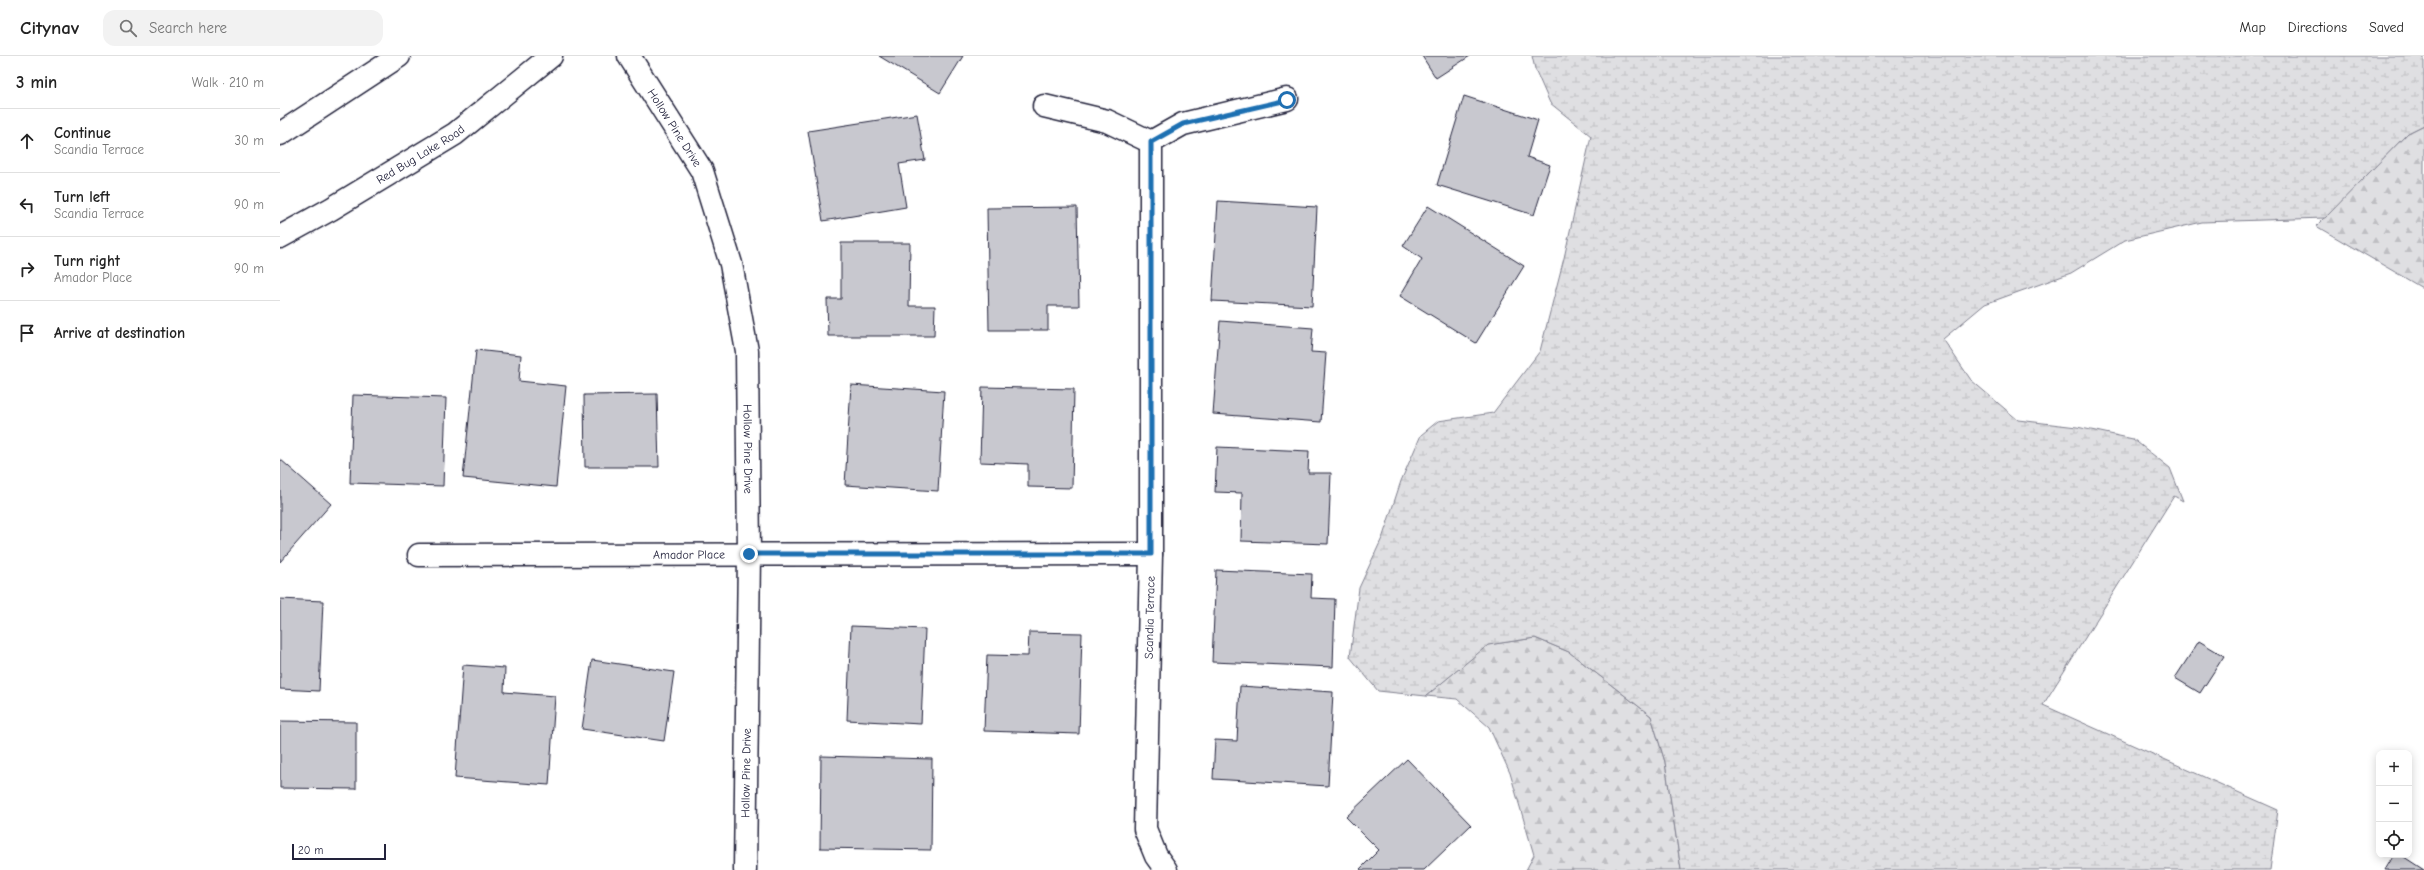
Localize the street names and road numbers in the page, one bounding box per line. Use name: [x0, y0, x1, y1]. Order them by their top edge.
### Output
street label: Hollow Pine Drive: [645, 86, 705, 169]
street label: Red Bug Lake Road: [374, 122, 467, 187]
street label: Hollow Pine Drive: [741, 404, 755, 494]
street label: Amador Place: [653, 548, 725, 562]
street label: Scandia Terrace: [1142, 576, 1158, 659]
street label: Hollow Pine Drive: [738, 728, 754, 818]

